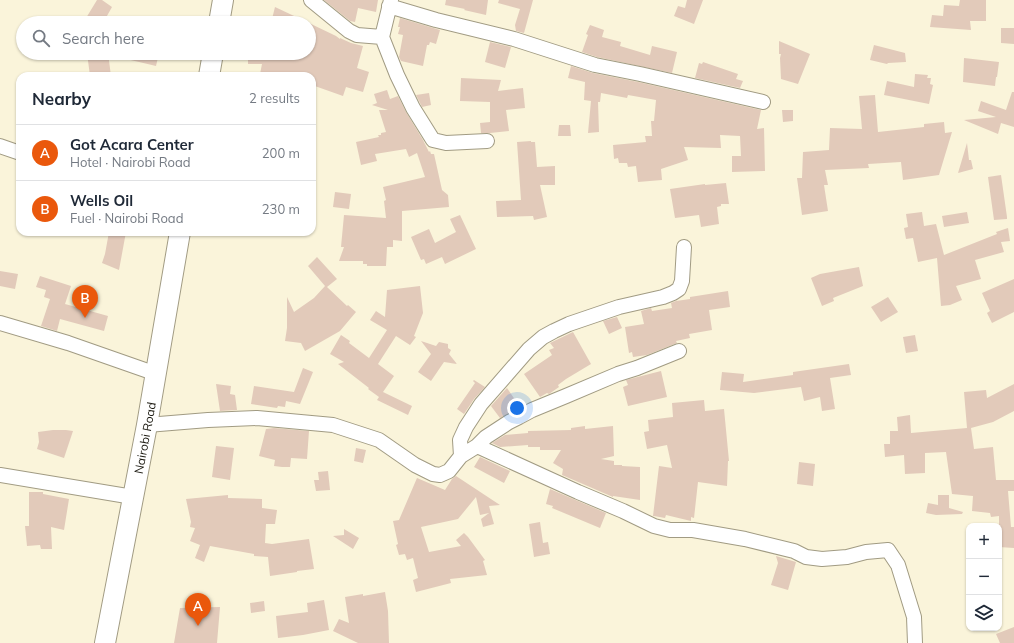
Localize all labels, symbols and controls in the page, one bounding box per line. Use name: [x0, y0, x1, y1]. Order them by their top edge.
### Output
search box: [16, 16, 316, 60]
icon: search: [30, 27, 52, 49]
text: Search here: [62, 29, 144, 48]
text: Nearby: [32, 88, 91, 109]
text: 2 results: [249, 90, 300, 106]
text: Got Acara Center: [70, 135, 194, 154]
text: A: [40, 145, 50, 161]
text: 200 m: [262, 145, 300, 161]
text: Hotel · Nairobi Road: [70, 154, 191, 170]
text: Wells Oil: [70, 191, 133, 210]
text: B: [41, 201, 49, 217]
text: 230 m: [262, 201, 300, 217]
text: Fuel · Nairobi Road: [70, 210, 183, 226]
pin: B: [72, 285, 98, 318]
your location: [507, 398, 527, 418]
street label: Nairobi Road: [130, 401, 158, 475]
map controls: [966, 523, 1002, 631]
button: +: [966, 523, 1002, 559]
button: −: [966, 559, 1002, 595]
pin: A: [185, 593, 211, 626]
button: layers: [966, 595, 1002, 631]

